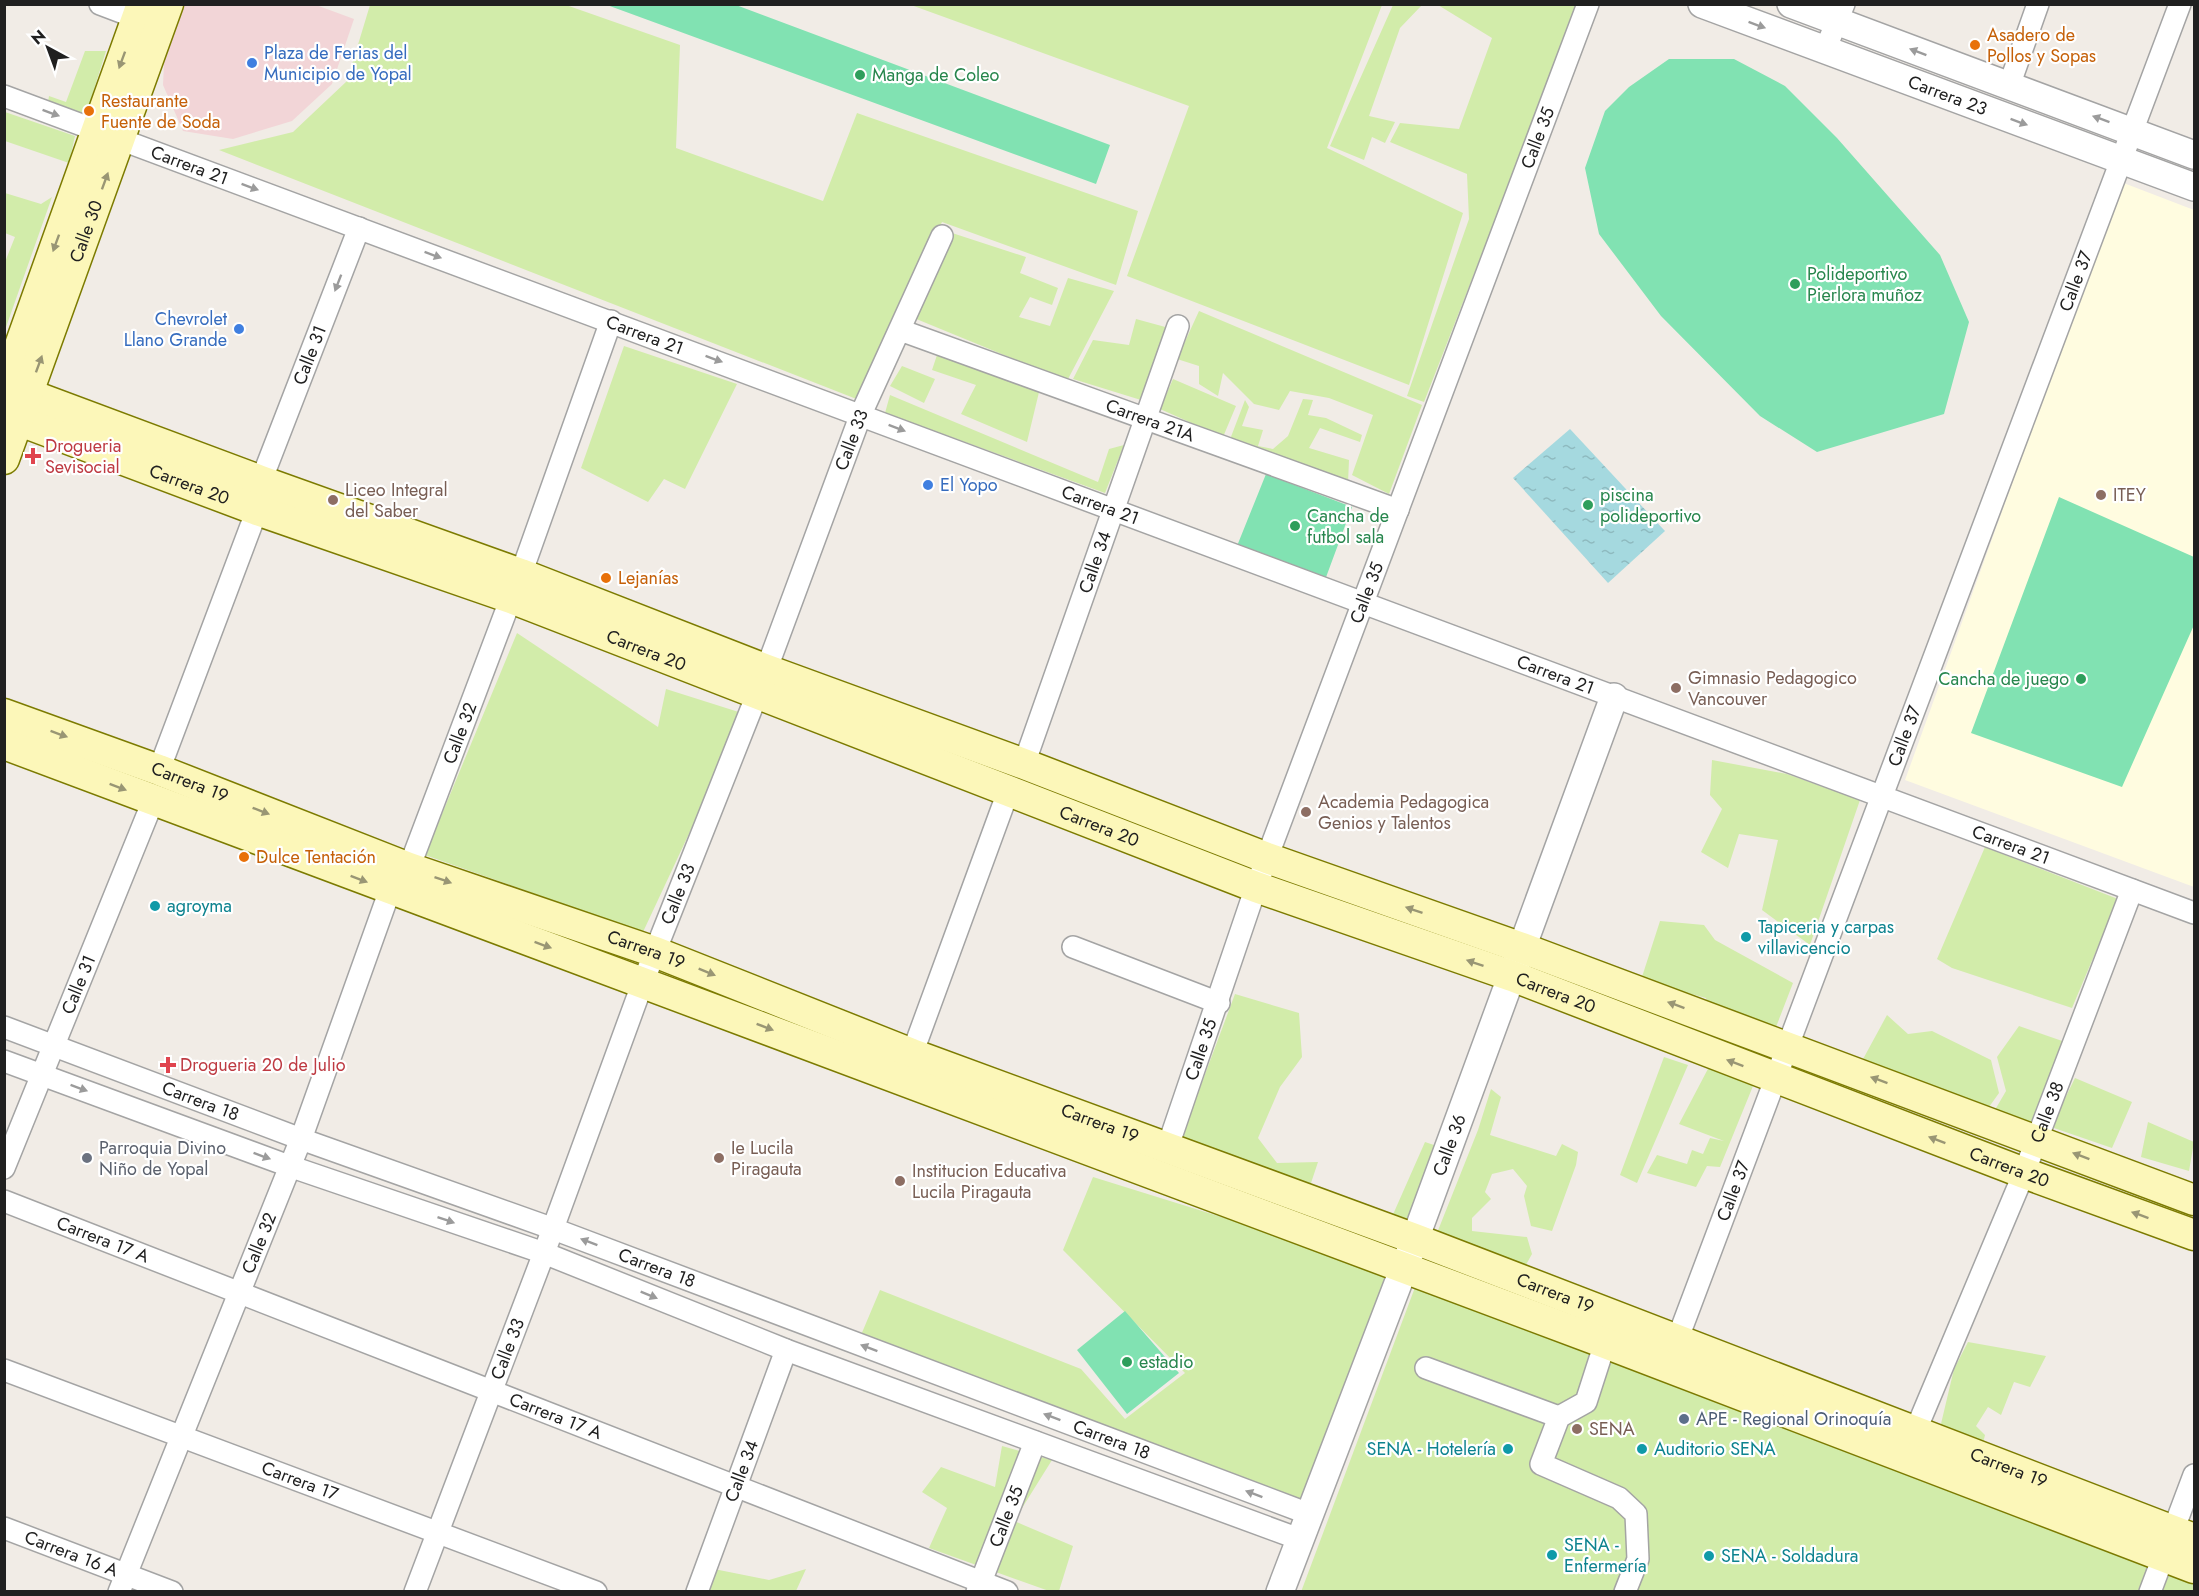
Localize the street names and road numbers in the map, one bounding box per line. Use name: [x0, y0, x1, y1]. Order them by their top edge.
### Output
street label: Carrera 23: [1904, 69, 1991, 122]
street label: Calle 35: [1514, 103, 1561, 172]
street label: Carrera 21: [147, 139, 232, 192]
street label: Calle 30: [63, 196, 109, 266]
street label: Calle 37: [2052, 247, 2099, 315]
street label: Carrera 21: [602, 309, 687, 361]
street label: Calle 31: [286, 322, 333, 389]
street label: Carrera 21A: [1102, 392, 1198, 448]
street label: Calle 33: [828, 405, 875, 474]
street label: Carrera 20: [146, 458, 233, 512]
street label: Carrera 21: [1058, 479, 1143, 531]
street label: Calle 34: [1072, 527, 1118, 597]
street label: Calle 35: [1343, 558, 1390, 627]
street label: Carrera 20: [602, 623, 690, 678]
street label: Carrera 21: [1513, 648, 1598, 701]
street label: Calle 32: [436, 699, 483, 768]
street label: Calle 37: [1881, 702, 1928, 770]
street label: Carrera 19: [148, 755, 232, 809]
street label: Carrera 20: [1056, 799, 1143, 854]
street label: Carrera 21: [1968, 818, 2053, 871]
street label: Calle 33: [654, 859, 702, 928]
street label: Carrera 19: [604, 924, 689, 976]
street label: Calle 31: [55, 951, 102, 1018]
street label: Carrera 20: [1512, 966, 1600, 1020]
street label: Calle 35: [1178, 1015, 1223, 1084]
street label: Carrera 18: [158, 1075, 243, 1127]
street label: Calle 38: [2024, 1078, 2071, 1147]
street label: Carrera 19: [1057, 1097, 1142, 1149]
street label: Calle 36: [1426, 1110, 1473, 1180]
street label: Carrera 20: [1966, 1140, 2053, 1194]
street label: Calle 37: [1710, 1156, 1757, 1225]
street label: Calle 32: [235, 1209, 283, 1278]
street label: Carrera 17 A: [53, 1210, 153, 1269]
street label: Carrera 18: [615, 1242, 699, 1294]
street label: Carrera 19: [1513, 1266, 1598, 1320]
street label: Calle 33: [484, 1314, 531, 1383]
street label: Carrera 17 A: [505, 1386, 606, 1446]
street label: Carrera 18: [1069, 1413, 1154, 1466]
street label: Calle 34: [718, 1436, 765, 1506]
street label: Carrera 19: [1966, 1441, 2051, 1494]
street label: Carrera 17: [258, 1455, 343, 1507]
street label: Calle 35: [983, 1482, 1030, 1551]
street label: Carrera 16 A: [21, 1524, 122, 1583]

